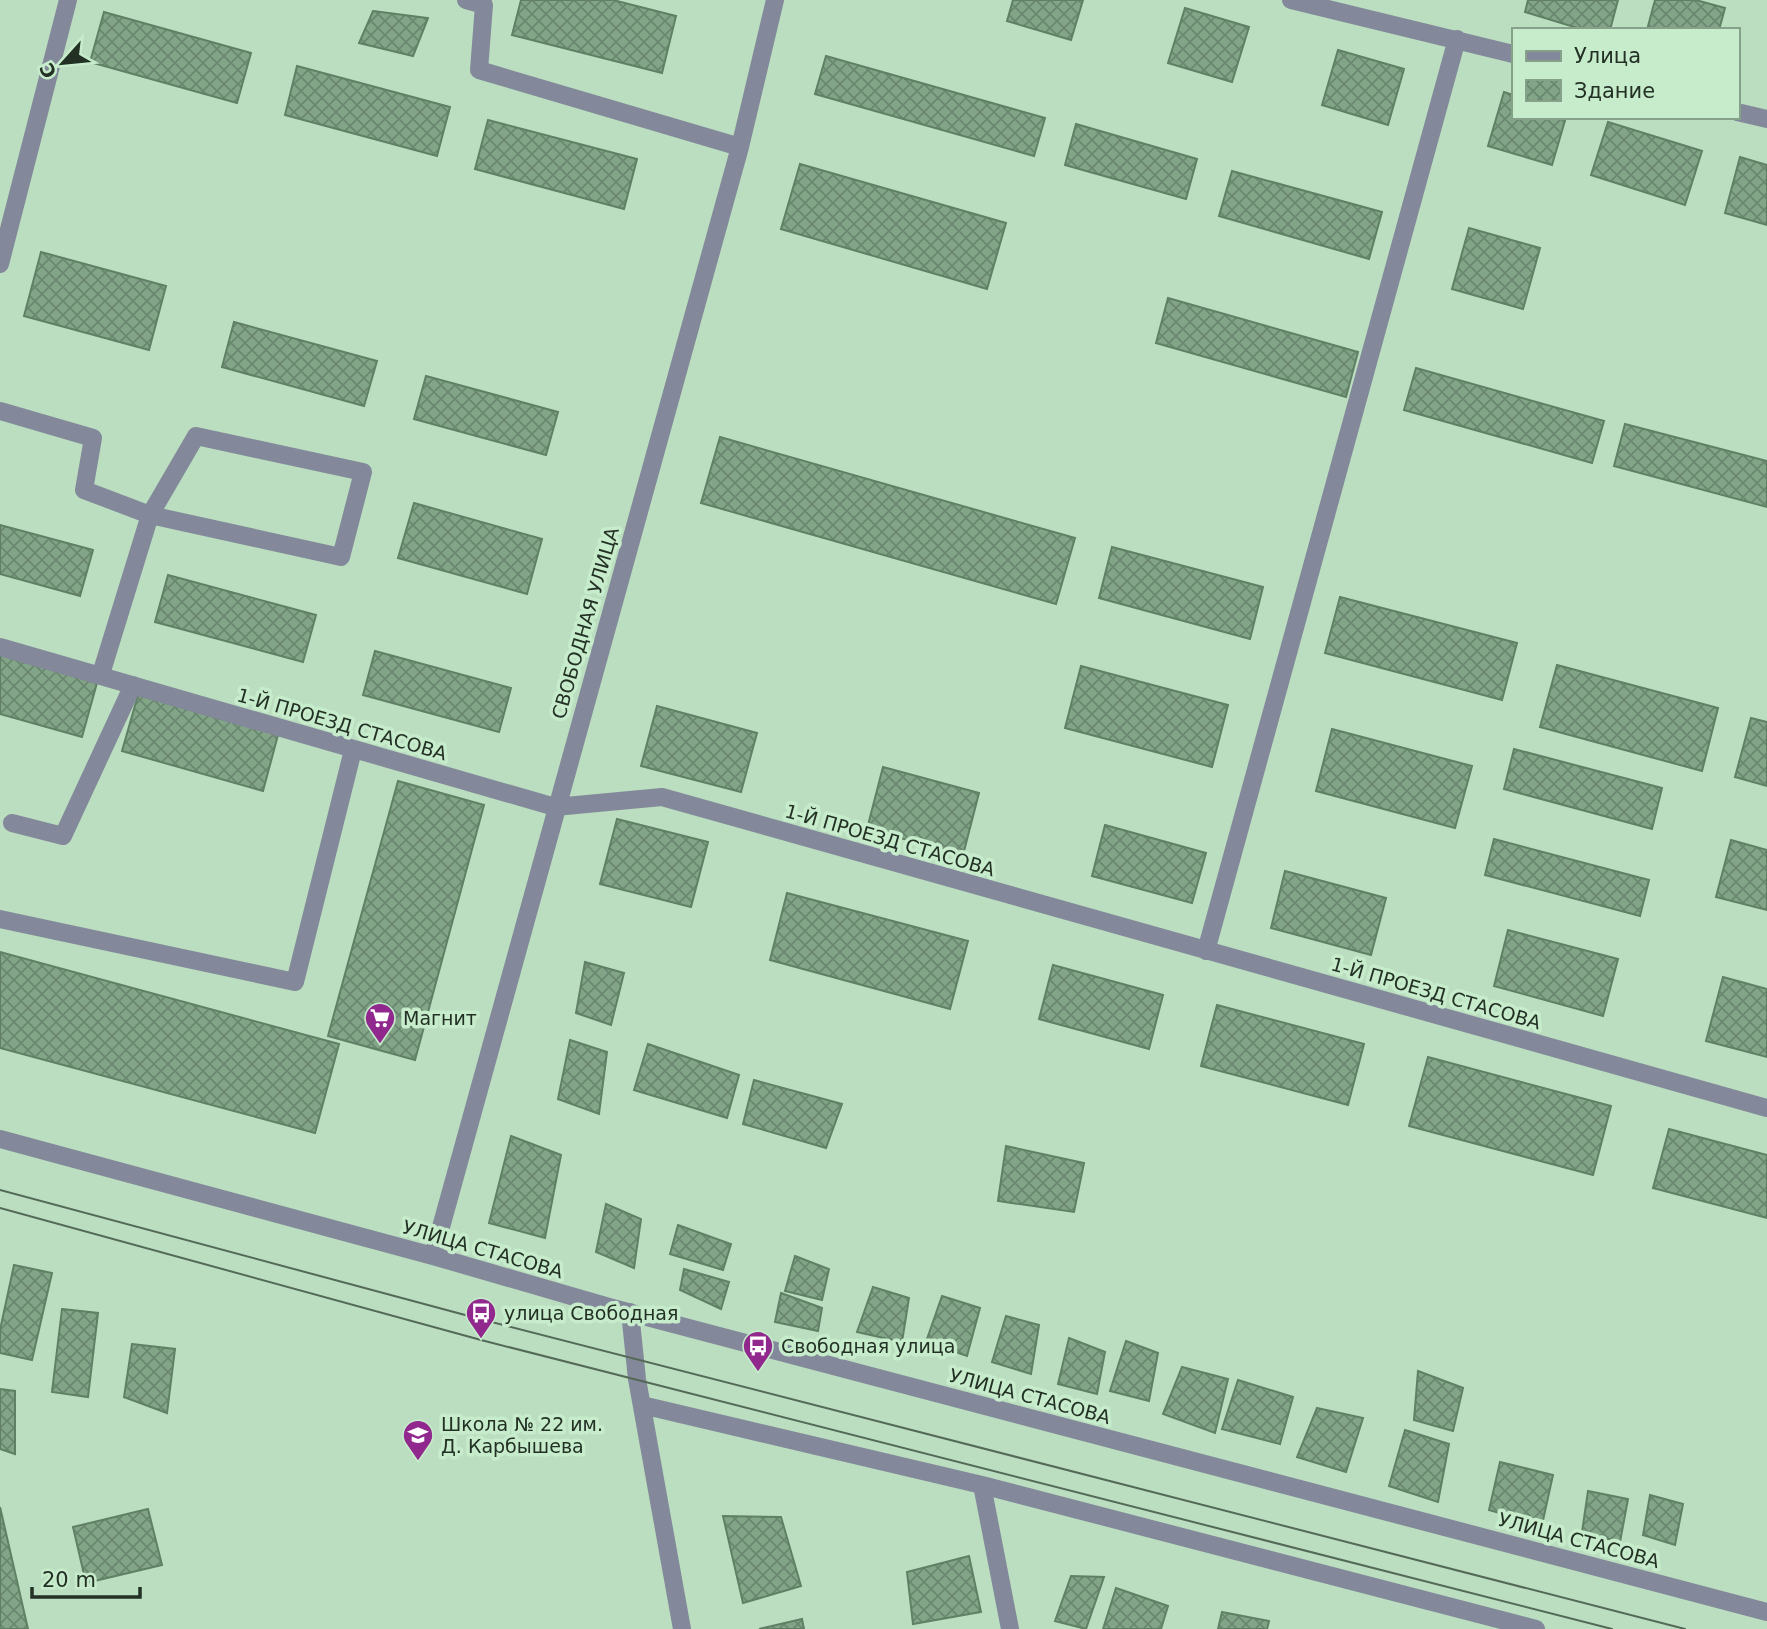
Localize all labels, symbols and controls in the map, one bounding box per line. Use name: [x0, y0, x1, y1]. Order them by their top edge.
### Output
north arrow: [28, 28, 98, 98]
legend: [1512, 28, 1739, 119]
text: Улица: [1574, 44, 1641, 68]
text: С: [35, 60, 61, 82]
text: Здание: [1574, 79, 1655, 103]
street label: СВОБОДНАЯ УЛИЦА: [547, 525, 623, 721]
street label: 1-Й ПРОЕЗД СТАСОВА: [235, 684, 449, 764]
street label: 1-Й ПРОЕЗД СТАСОВА: [783, 800, 997, 880]
street label: 1-Й ПРОЕЗД СТАСОВА: [1329, 953, 1543, 1033]
supermarket icon: Магнит: [363, 1001, 397, 1045]
place label: Магнит: [403, 1007, 477, 1029]
street label: УЛИЦА СТАСОВА: [400, 1216, 566, 1282]
bus stop icon: улица Свободная: [464, 1296, 498, 1340]
place label: улица Свободная: [504, 1302, 678, 1324]
bus stop icon: Свободная улица: [741, 1329, 775, 1373]
place label: Свободная улица: [781, 1335, 955, 1357]
street label: УЛИЦА СТАСОВА: [947, 1364, 1113, 1428]
place label: Школа № 22 им. Д. Карбышева: [441, 1413, 603, 1457]
school or university icon: Школа № 22 им. Д. Карбышева: [401, 1418, 435, 1462]
street label: УЛИЦА СТАСОВА: [1496, 1508, 1662, 1572]
scale bar: [32, 1556, 140, 1600]
text: 20 m: [42, 1568, 96, 1592]

